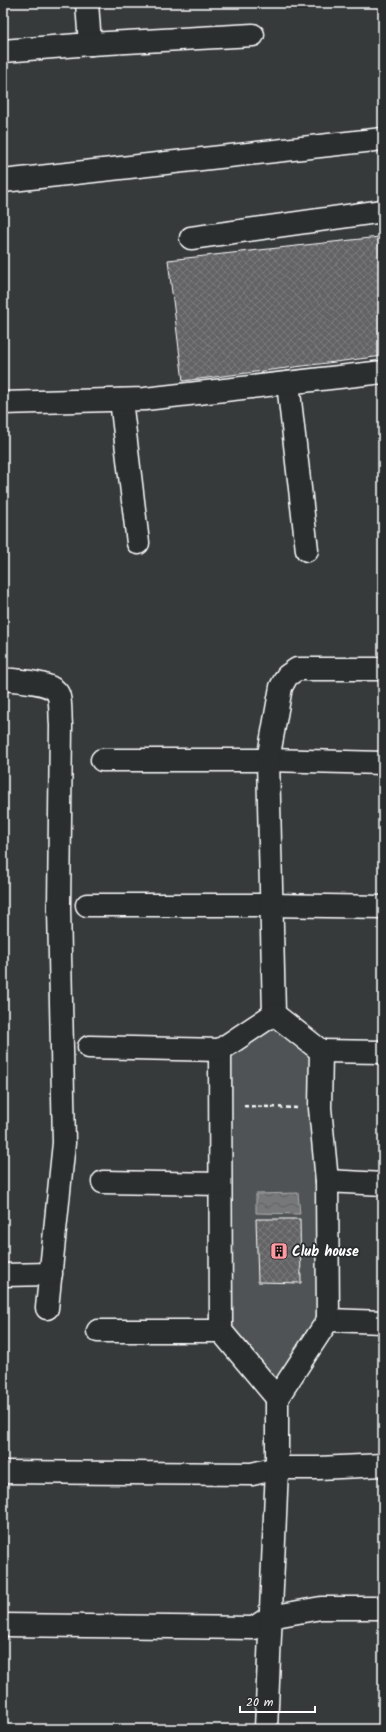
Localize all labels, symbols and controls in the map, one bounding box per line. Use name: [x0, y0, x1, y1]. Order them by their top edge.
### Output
building icon: Club house: [269, 1241, 289, 1261]
place label: Club house: [292, 1241, 359, 1263]
scale bar: [240, 1688, 315, 1714]
text: 20 m: [246, 1693, 274, 1712]

